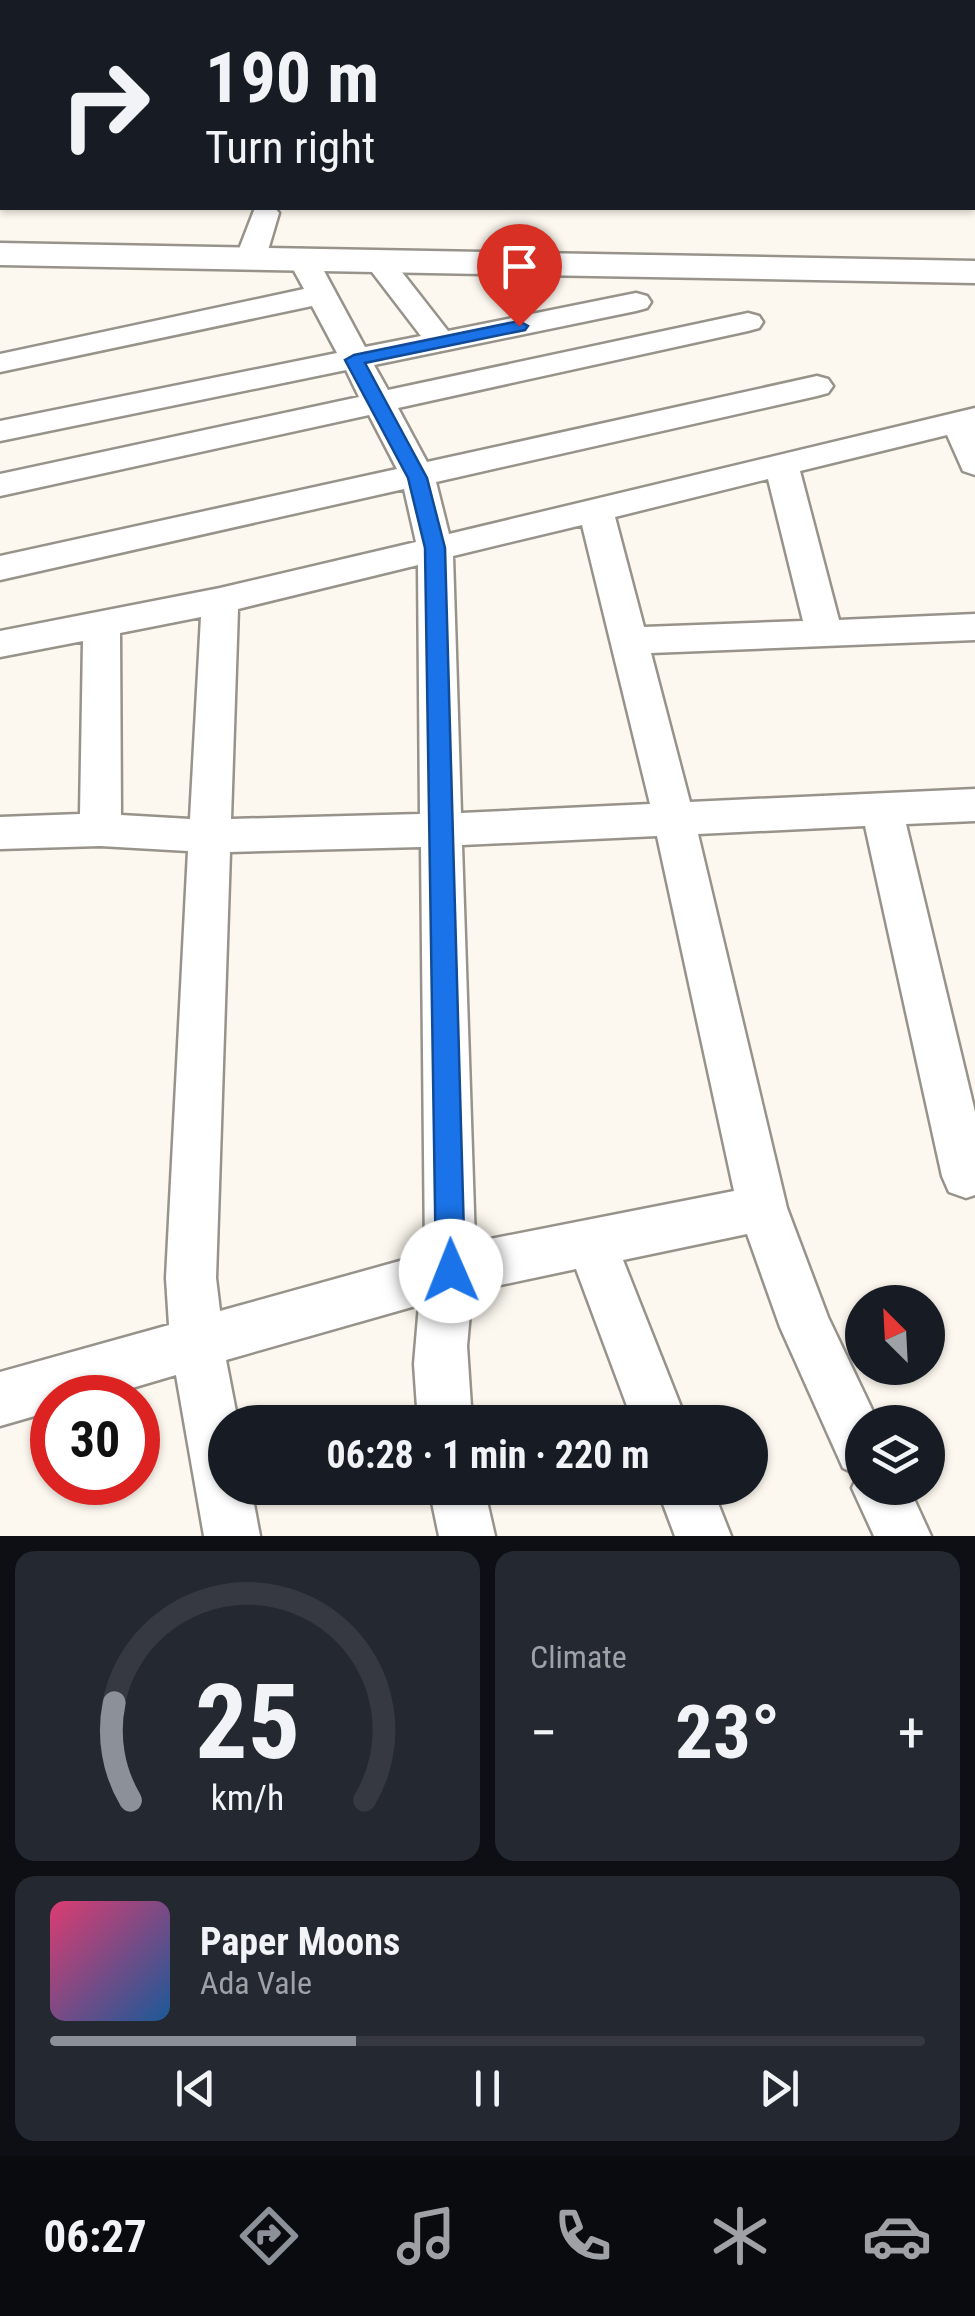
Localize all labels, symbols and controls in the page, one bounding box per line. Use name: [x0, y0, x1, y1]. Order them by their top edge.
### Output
text: 190 m: [205, 37, 379, 119]
icon: right: [40, 40, 170, 170]
text: Turn right: [205, 121, 375, 174]
pin: [477, 224, 562, 327]
icon: arrive: [492, 239, 547, 294]
position arrow: [399, 1219, 503, 1323]
north arrow: [845, 1285, 945, 1385]
map controls: [845, 1285, 945, 1505]
speed limit sign: 30: [30, 1375, 160, 1505]
button: layers: [845, 1405, 945, 1505]
text: 06:28 · 1 min · 220 m: [327, 1433, 649, 1477]
text: Climate: [530, 1638, 627, 1676]
text: 25: [195, 1662, 300, 1783]
text: 23°: [675, 1688, 780, 1776]
text: −: [530, 1701, 558, 1765]
text: +: [898, 1701, 925, 1765]
text: km/h: [211, 1777, 284, 1819]
text: Paper Moons: [200, 1920, 400, 1964]
text: Ada Vale: [200, 1964, 312, 2002]
icon: previous: [168, 2061, 223, 2116]
icon: pause: [460, 2061, 515, 2116]
icon: next: [752, 2061, 807, 2116]
icon: directions: [234, 2201, 304, 2271]
icon: music: [391, 2201, 461, 2271]
icon: phone: [548, 2201, 618, 2271]
icon: climate: [705, 2201, 775, 2271]
icon: car: [862, 2201, 932, 2271]
text: 06:27: [43, 2210, 147, 2263]

